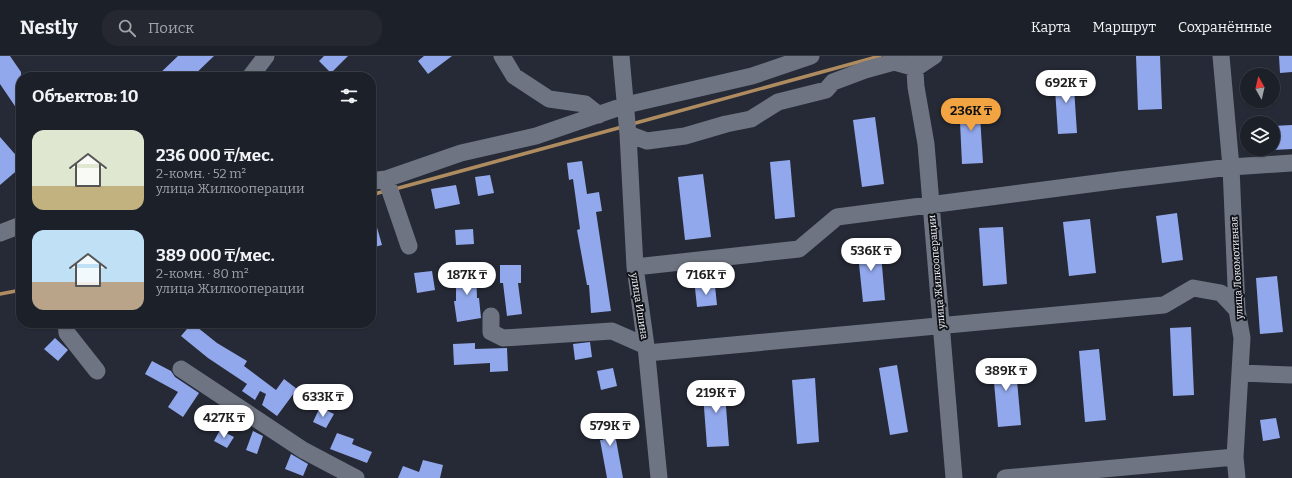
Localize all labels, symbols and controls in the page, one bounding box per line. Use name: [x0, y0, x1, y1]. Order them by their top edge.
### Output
search box: [102, 10, 382, 46]
text: Nestly: [20, 16, 78, 39]
icon: search: [116, 17, 138, 39]
text: Поиск: [148, 19, 194, 37]
text: Карта: [1031, 19, 1071, 36]
text: Маршрут: [1093, 19, 1156, 36]
text: Сохранённые: [1178, 19, 1272, 36]
north arrow: [1240, 68, 1280, 108]
map controls: [1240, 68, 1280, 156]
pin: 692K ₸: [1033, 70, 1099, 104]
text: 692K ₸: [1045, 75, 1087, 90]
icon: filters: [338, 85, 360, 107]
text: Объектов: 10: [32, 86, 138, 107]
pin: 236K ₸: [938, 98, 1004, 132]
text: 236K ₸: [950, 103, 992, 118]
button: layers: [1240, 116, 1280, 156]
text: 236 000 ₸/мес.: [156, 145, 274, 166]
icon: home: [64, 146, 112, 194]
text: 2-комн. · 52 m²: [156, 166, 246, 181]
text: улица Жилкооперации: [156, 181, 305, 196]
street label: улица Жилкооперации: [926, 214, 948, 330]
street label: улица Локомотивная: [1228, 216, 1246, 321]
pin: 536K ₸: [838, 238, 904, 272]
text: 536K ₸: [850, 243, 892, 258]
text: 389 000 ₸/мес.: [156, 245, 275, 266]
icon: home: [64, 246, 112, 294]
pin: 187K ₸: [434, 262, 500, 296]
pin: 716K ₸: [673, 262, 739, 296]
text: 2-комн. · 80 m²: [156, 266, 249, 281]
text: 187K ₸: [447, 267, 487, 282]
text: 716K ₸: [686, 267, 726, 282]
street label: улица Ишина: [628, 271, 650, 341]
text: улица Жилкооперации: [156, 281, 305, 296]
pin: 389K ₸: [973, 358, 1039, 392]
text: 389K ₸: [985, 363, 1027, 378]
pin: 219K ₸: [683, 380, 749, 414]
pin: 633K ₸: [290, 384, 356, 418]
text: 219K ₸: [696, 385, 736, 400]
text: 633K ₸: [302, 389, 344, 404]
pin: 427K ₸: [191, 405, 257, 439]
text: 427K ₸: [203, 410, 245, 425]
pin: 579K ₸: [577, 413, 643, 447]
text: 579K ₸: [589, 418, 631, 433]

